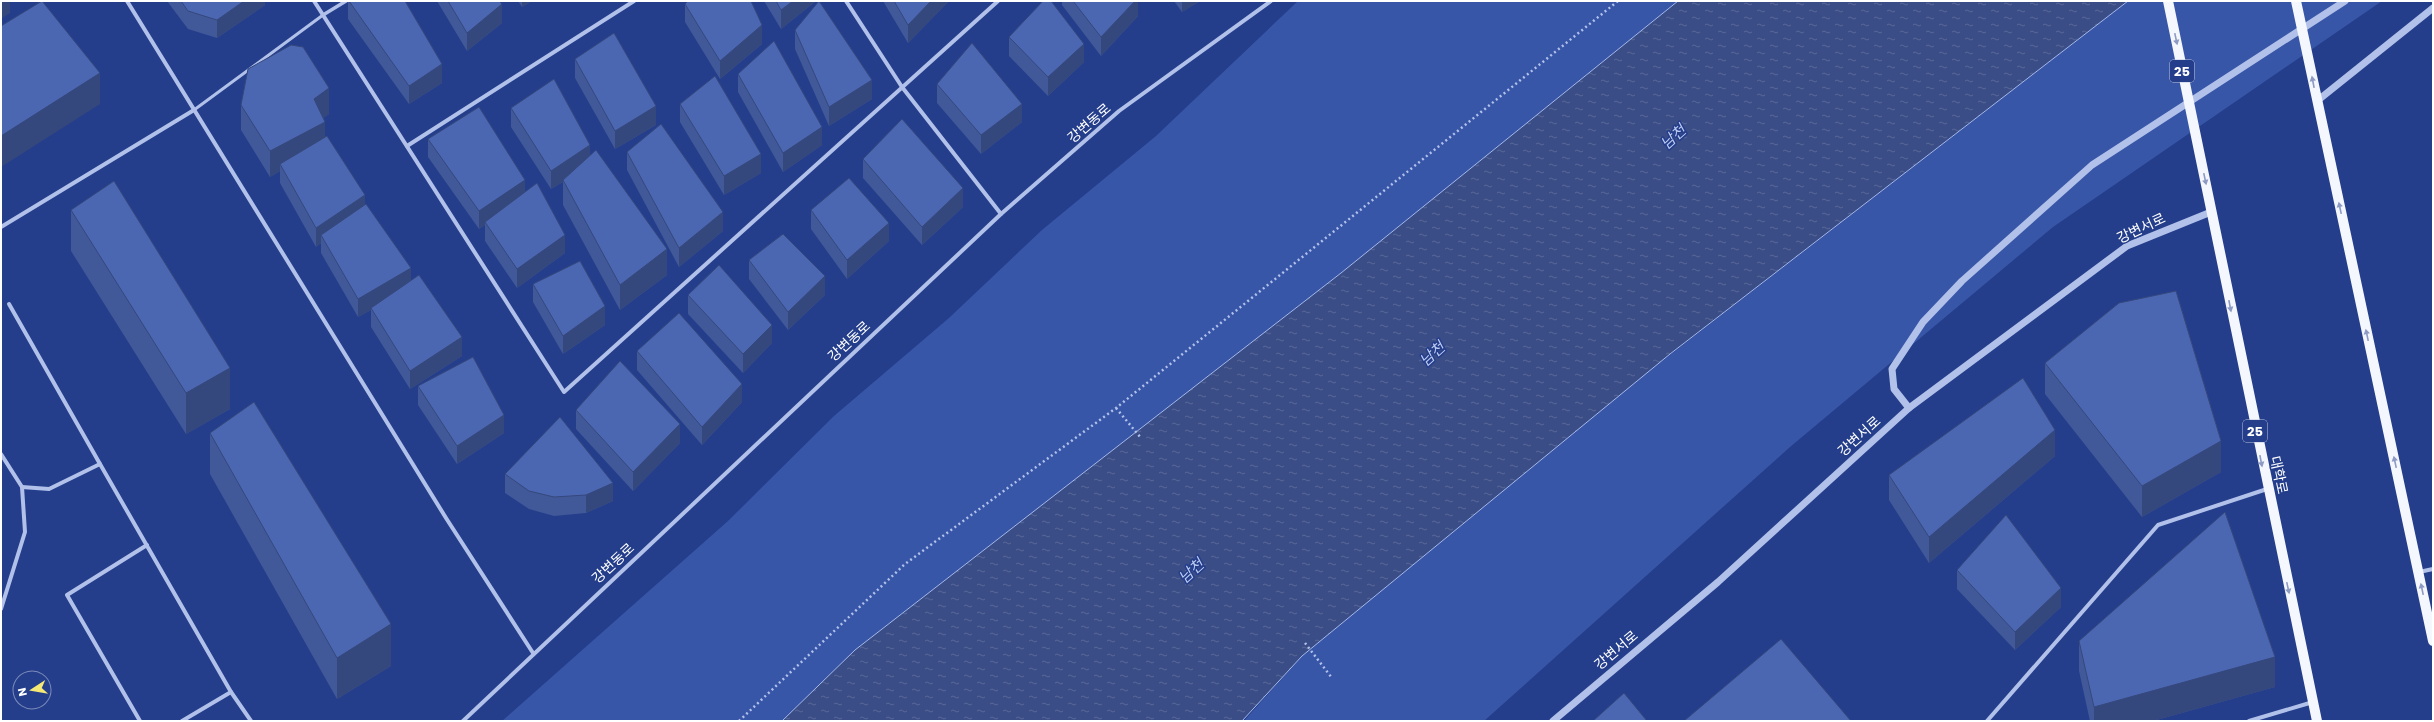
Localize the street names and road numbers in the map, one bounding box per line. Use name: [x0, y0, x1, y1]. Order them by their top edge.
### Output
road number: 25: [2170, 60, 2194, 82]
street label: 강변동로: [1063, 98, 1115, 147]
street label: 강변서로: [2113, 208, 2169, 248]
street label: 강변동로: [823, 316, 875, 366]
street label: 강변서로: [1833, 411, 1885, 461]
road number: 25: [2243, 420, 2267, 442]
street label: 대학로: [2265, 454, 2293, 496]
street label: 강변동로: [587, 538, 639, 588]
street label: 강변서로: [1590, 626, 1642, 674]

